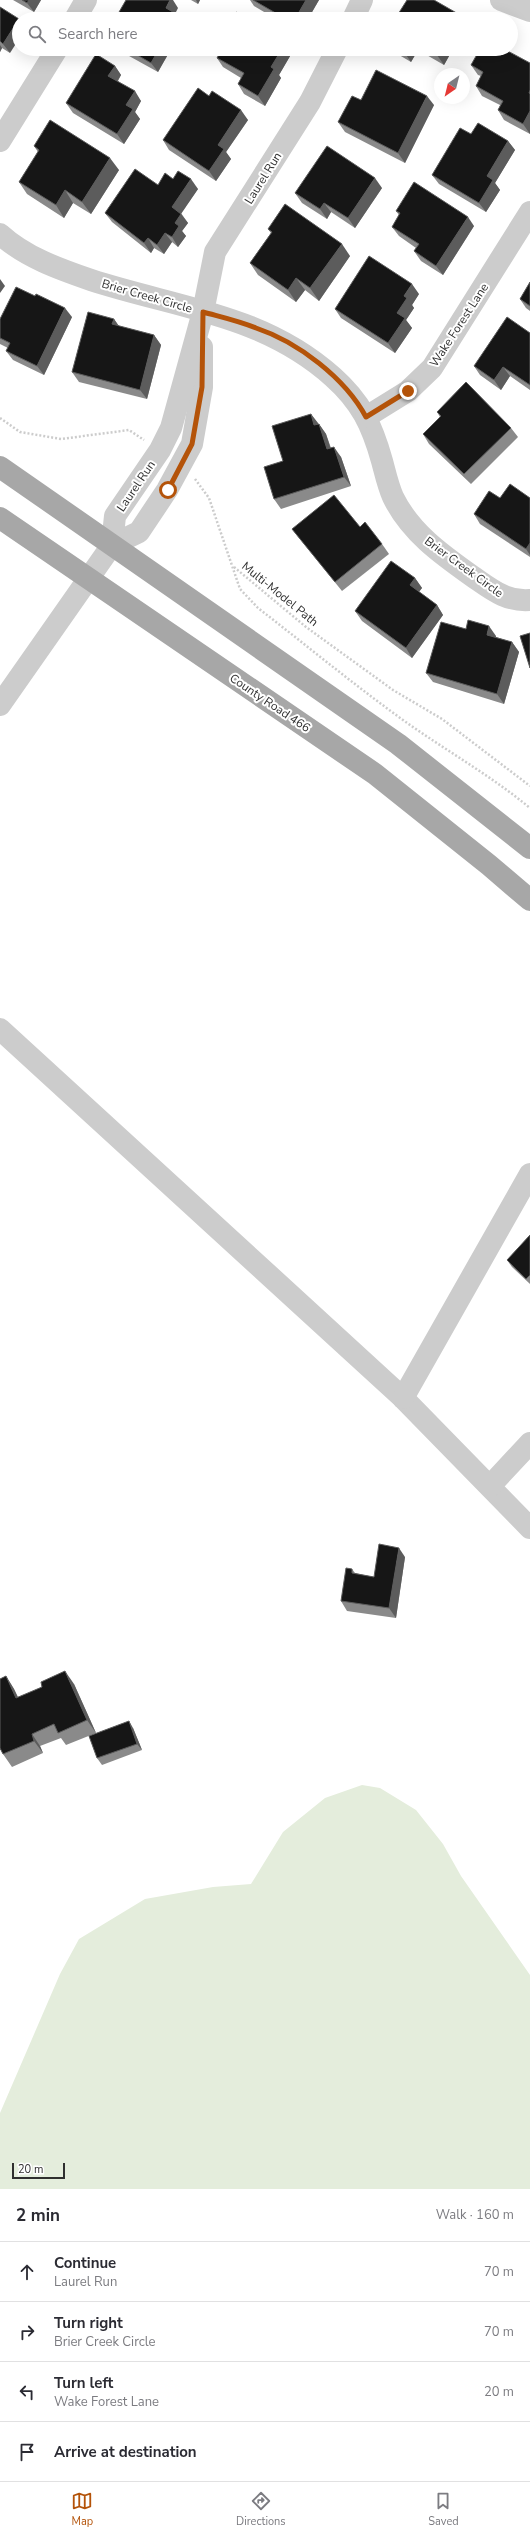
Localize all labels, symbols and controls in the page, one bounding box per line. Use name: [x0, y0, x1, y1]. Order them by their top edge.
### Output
search box: [12, 12, 518, 56]
icon: search: [26, 23, 48, 45]
text: Search here: [58, 24, 138, 44]
north arrow: [434, 68, 470, 104]
street label: Laurel Run: [241, 149, 285, 207]
street label: Brier Creek Circle: [100, 275, 194, 317]
street label: Wake Forest Lane: [426, 280, 492, 370]
route end: [399, 382, 417, 400]
street label: Laurel Run: [113, 457, 159, 515]
route start: [159, 481, 177, 499]
street label: Brier Creek Circle: [421, 533, 507, 601]
street label: Multi-Model Path: [238, 558, 322, 630]
street label: County Road 466: [227, 670, 313, 736]
scale bar: [12, 2161, 65, 2180]
text: 20 m: [18, 2162, 43, 2177]
text: 2 min: [16, 2204, 60, 2227]
text: Walk · 160 m: [436, 2206, 514, 2224]
text: Continue: [54, 2253, 116, 2273]
icon: ahead: [16, 2261, 38, 2283]
text: 70 m: [484, 2263, 514, 2281]
text: Laurel Run: [54, 2273, 117, 2291]
text: Turn right: [54, 2313, 123, 2333]
icon: right: [16, 2321, 38, 2343]
text: 70 m: [484, 2323, 514, 2341]
text: Brier Creek Circle: [54, 2333, 155, 2351]
text: Turn left: [54, 2373, 113, 2393]
icon: left: [16, 2381, 38, 2403]
text: 20 m: [484, 2383, 514, 2401]
text: Wake Forest Lane: [54, 2393, 159, 2411]
icon: arrive: [16, 2441, 38, 2463]
text: Arrive at destination: [54, 2442, 197, 2462]
tab: Map: [71, 2490, 93, 2529]
tab: Directions: [236, 2490, 286, 2529]
tab: Saved: [428, 2490, 459, 2529]

